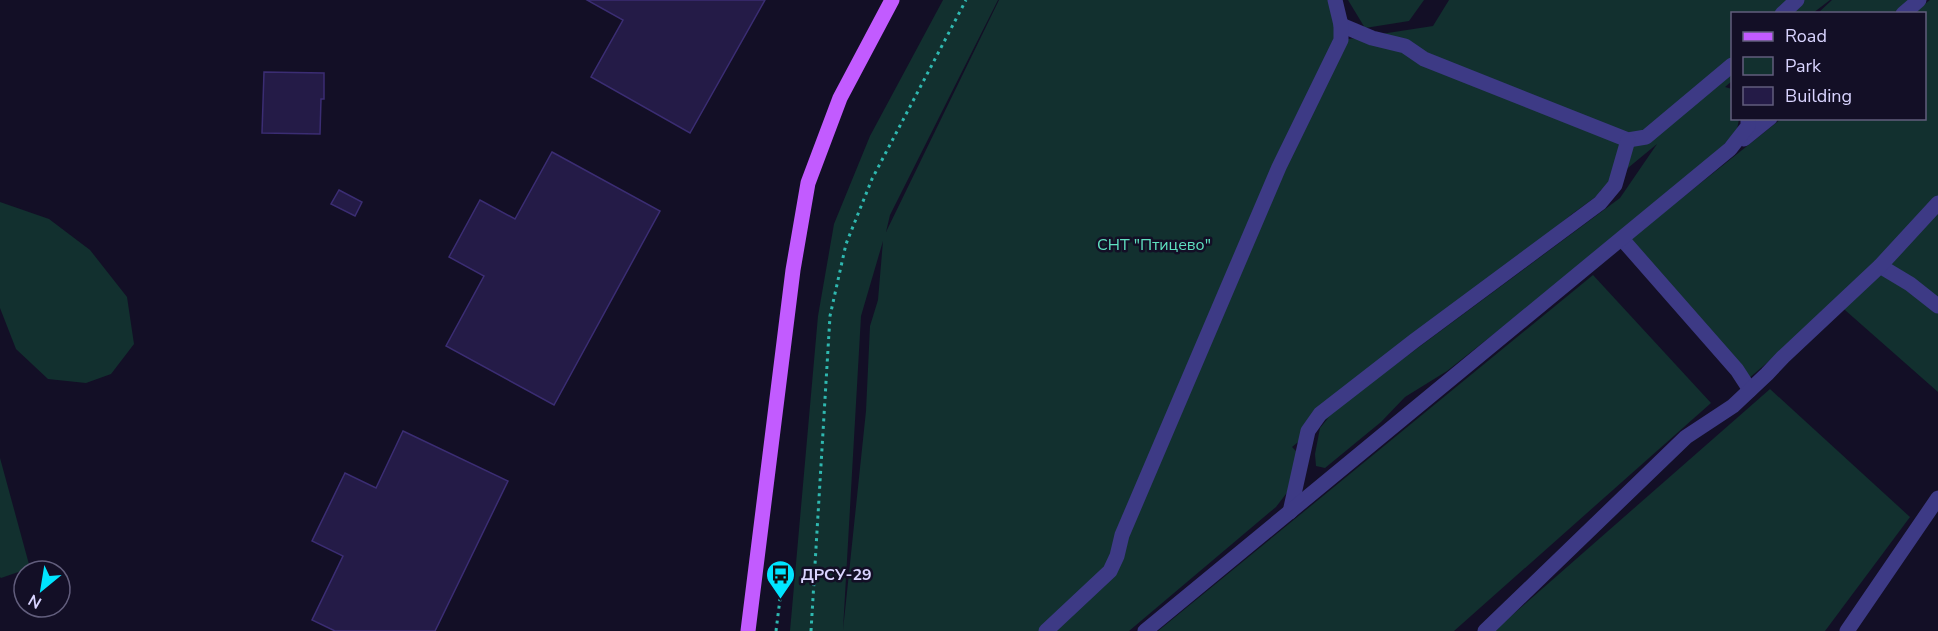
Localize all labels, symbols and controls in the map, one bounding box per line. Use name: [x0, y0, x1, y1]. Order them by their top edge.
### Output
legend: [1731, 12, 1926, 120]
text: Road: [1785, 24, 1827, 48]
text: Park: [1785, 54, 1822, 78]
text: Building: [1785, 84, 1852, 108]
park label: СНТ "Птицево": [1097, 234, 1211, 256]
bus stop icon: ДРСУ-29: [764, 558, 796, 600]
north arrow: [12, 559, 72, 619]
place label: ДРСУ-29: [801, 564, 872, 586]
text: N: [24, 589, 46, 614]

